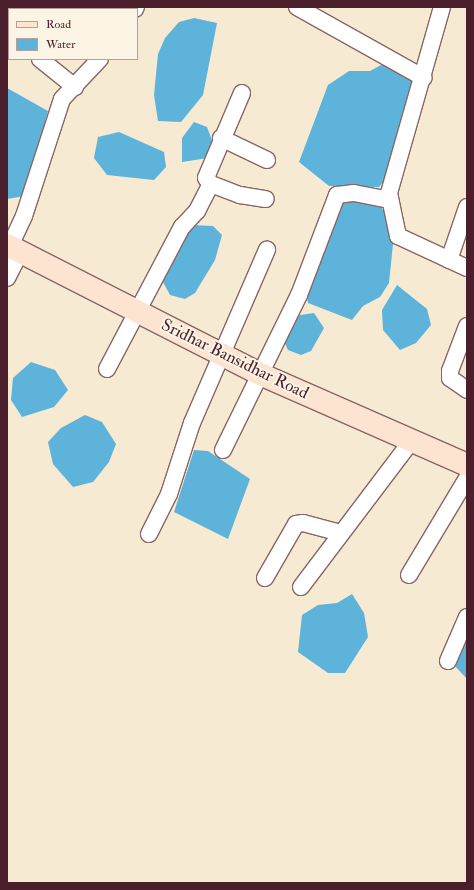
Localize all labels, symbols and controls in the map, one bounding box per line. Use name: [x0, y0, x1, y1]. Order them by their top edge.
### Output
legend: [8, 8, 138, 60]
text: Road: [46, 17, 71, 32]
text: Water: [46, 37, 75, 52]
street label: Sridhar Bansidhar Road: [158, 314, 312, 404]

